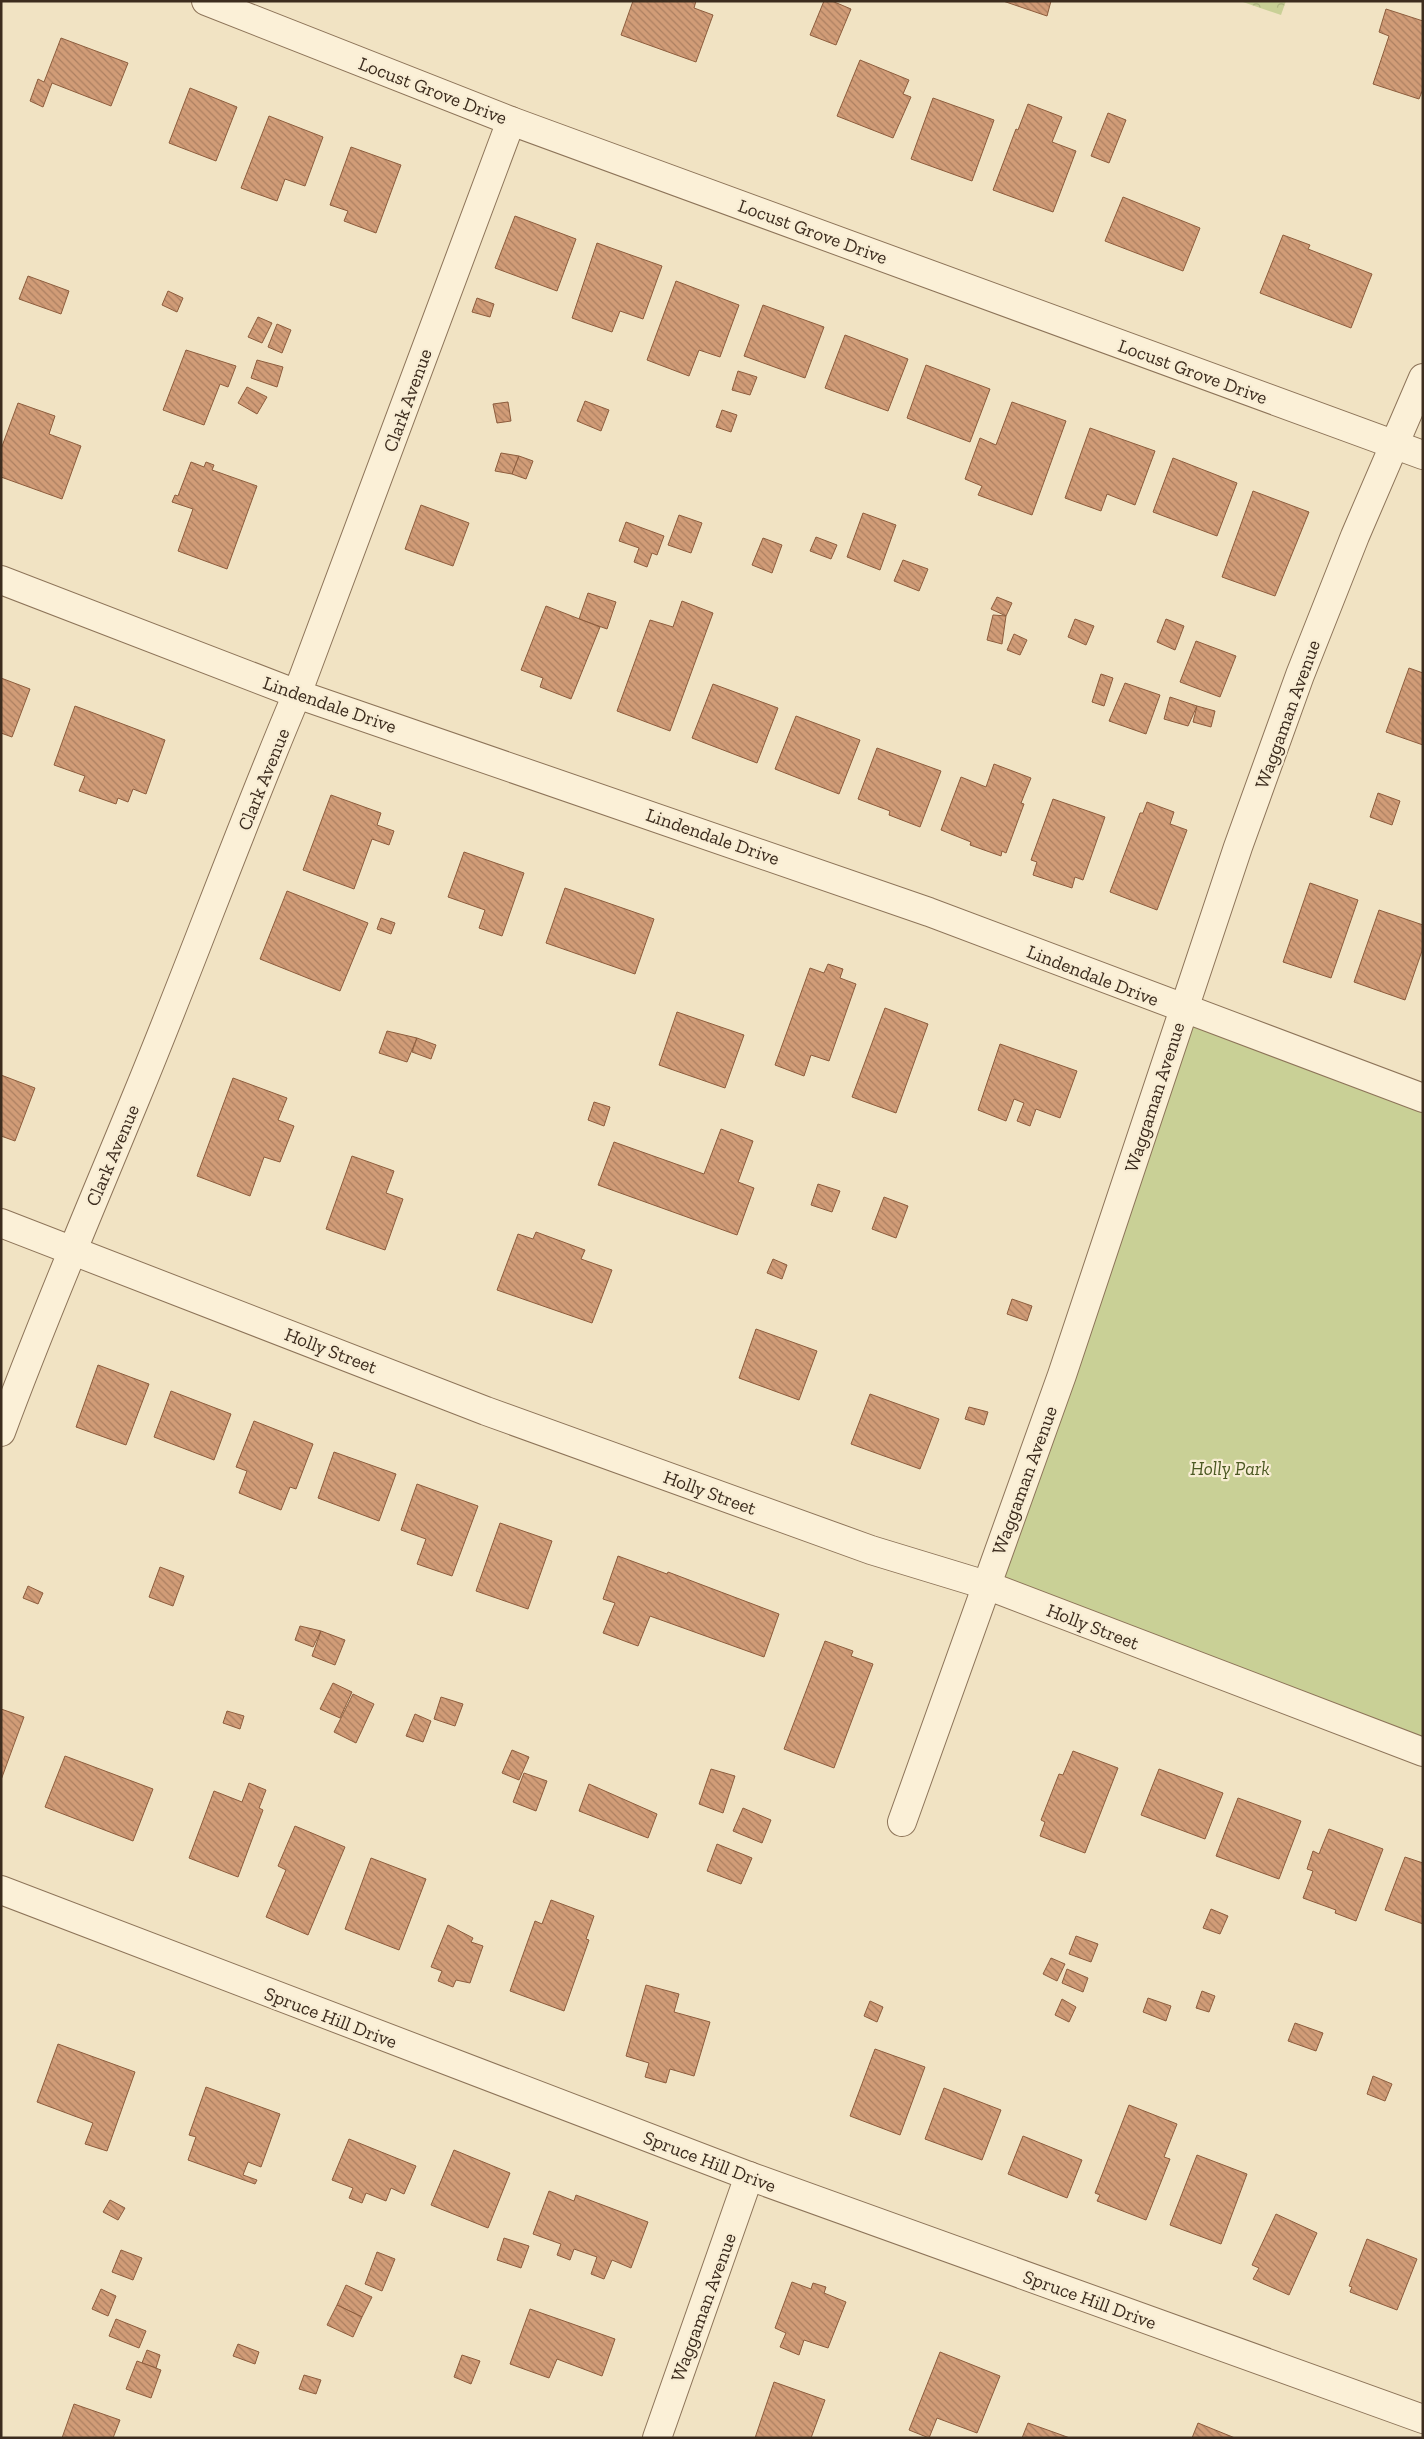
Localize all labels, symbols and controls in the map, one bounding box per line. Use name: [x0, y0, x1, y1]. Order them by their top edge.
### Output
street label: Locust Grove Drive: [355, 52, 510, 129]
street label: Locust Grove Drive: [735, 194, 891, 269]
street label: Locust Grove Drive: [1115, 334, 1271, 409]
street label: Clark Avenue: [378, 345, 437, 455]
street label: Waggaman Avenue: [1250, 637, 1325, 792]
street label: Lindendale Drive: [260, 671, 400, 738]
street label: Clark Avenue: [233, 725, 294, 834]
street label: Lindendale Drive: [643, 803, 783, 870]
street label: Lindendale Drive: [1024, 940, 1162, 1011]
street label: Waggaman Avenue: [1119, 1019, 1190, 1175]
street label: Clark Avenue: [81, 1101, 144, 1209]
street label: Holly Street: [281, 1322, 380, 1379]
street label: Waggaman Avenue: [987, 1403, 1062, 1558]
park label: Holly Park: [1190, 1457, 1270, 1480]
street label: Holly Street: [660, 1465, 759, 1520]
street label: Holly Street: [1043, 1598, 1142, 1655]
street label: Spruce Hill Drive: [261, 1982, 400, 2053]
street label: Spruce Hill Drive: [640, 2126, 779, 2197]
street label: Waggaman Avenue: [666, 2230, 741, 2385]
street label: Spruce Hill Drive: [1020, 2265, 1160, 2334]

